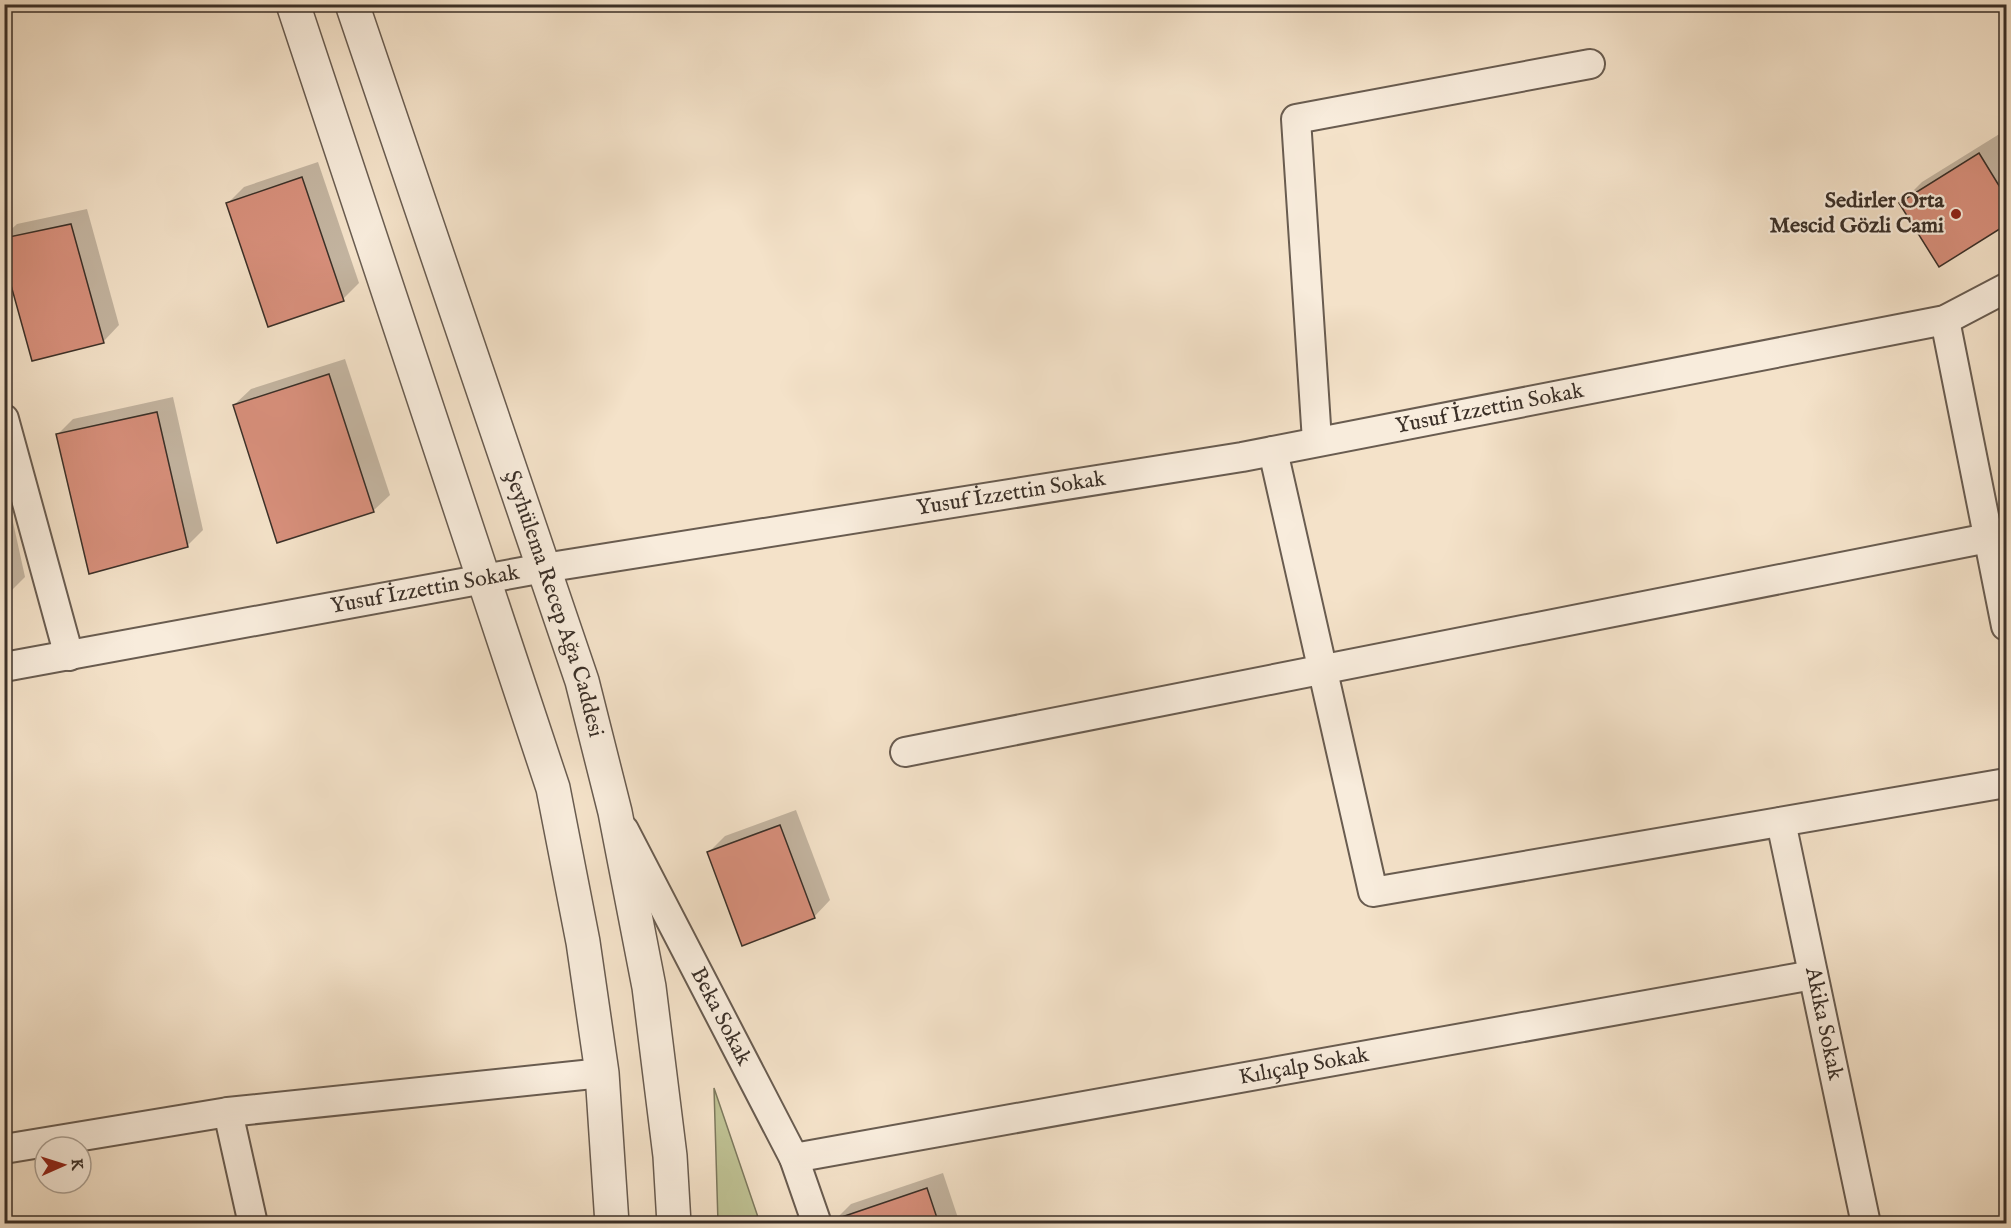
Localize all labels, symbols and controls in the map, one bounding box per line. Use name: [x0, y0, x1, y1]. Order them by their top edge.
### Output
place label: Sedirler Orta Mescid Gözli Cami: [1770, 187, 1944, 240]
marker: Sedirler Orta Mescid Gözli Cami: [1949, 207, 1963, 221]
street label: Yusuf İzzettin Sokak: [1393, 377, 1586, 441]
street label: Yusuf İzzettin Sokak: [915, 465, 1108, 523]
street label: Şeyhülema Recep Ağa Caddesi: [497, 467, 610, 740]
street label: Yusuf İzzettin Sokak: [329, 559, 522, 621]
street label: Beka Sokak: [684, 963, 758, 1071]
street label: Akika Sokak: [1798, 964, 1849, 1083]
street label: Kılıçalp Sokak: [1237, 1041, 1371, 1092]
north arrow: [33, 1135, 93, 1195]
text: K: [66, 1158, 86, 1172]

